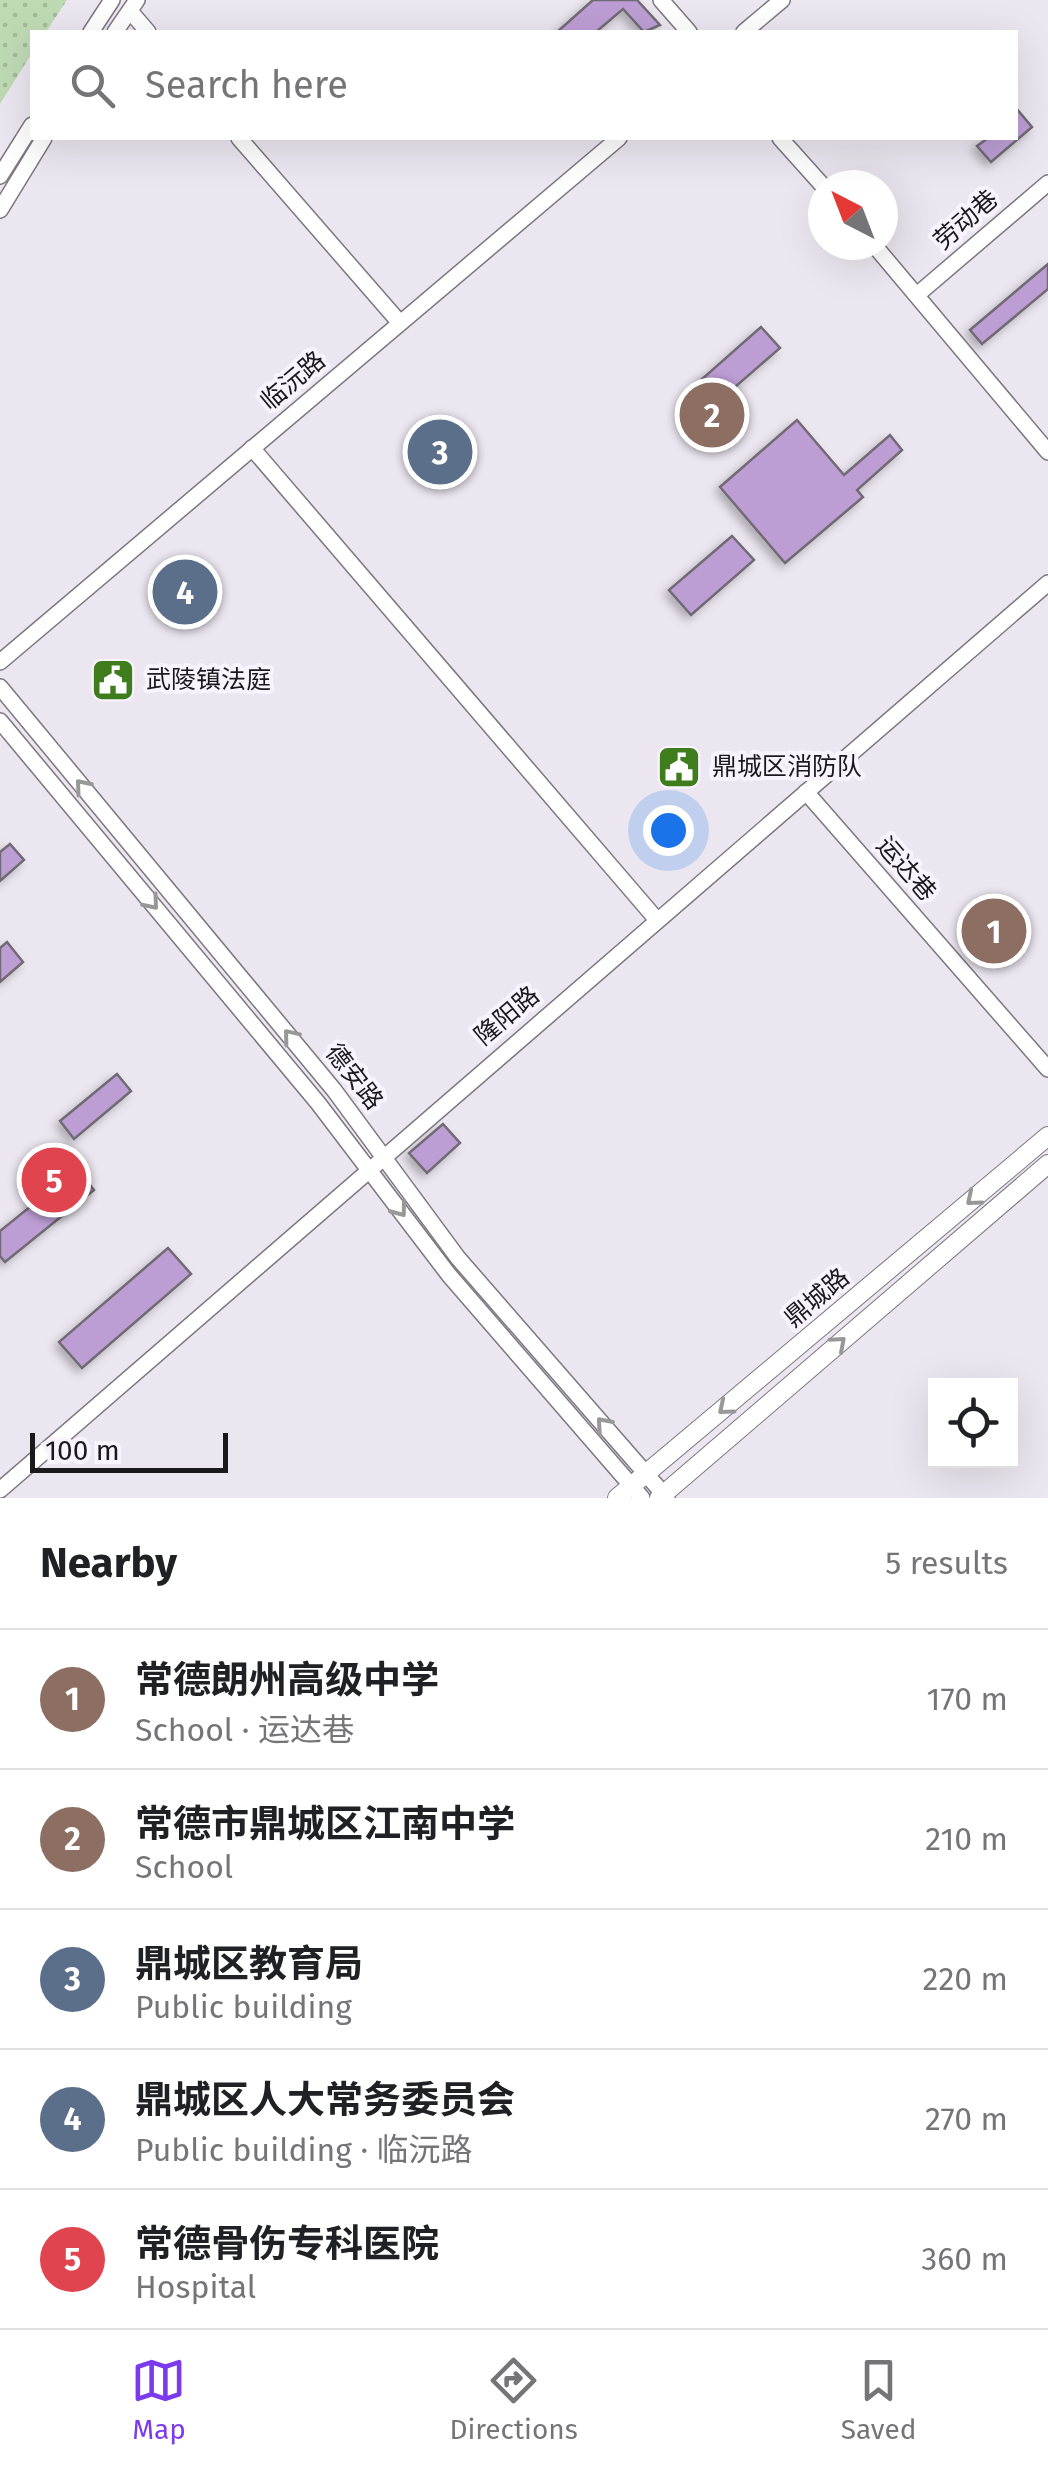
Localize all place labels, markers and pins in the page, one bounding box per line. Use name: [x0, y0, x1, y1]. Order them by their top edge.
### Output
pin: 2: [680, 378, 744, 452]
pin: 3: [408, 414, 472, 490]
pin: 4: [152, 554, 218, 630]
public building icon: 武陵镇法庭: [90, 657, 136, 703]
place label: 武陵镇法庭: [146, 665, 271, 695]
public building icon: 鼎城区消防队: [656, 744, 702, 790]
place label: 鼎城区消防队: [712, 752, 862, 782]
pin: 1: [962, 894, 1026, 968]
pin: 5: [22, 1142, 86, 1218]

